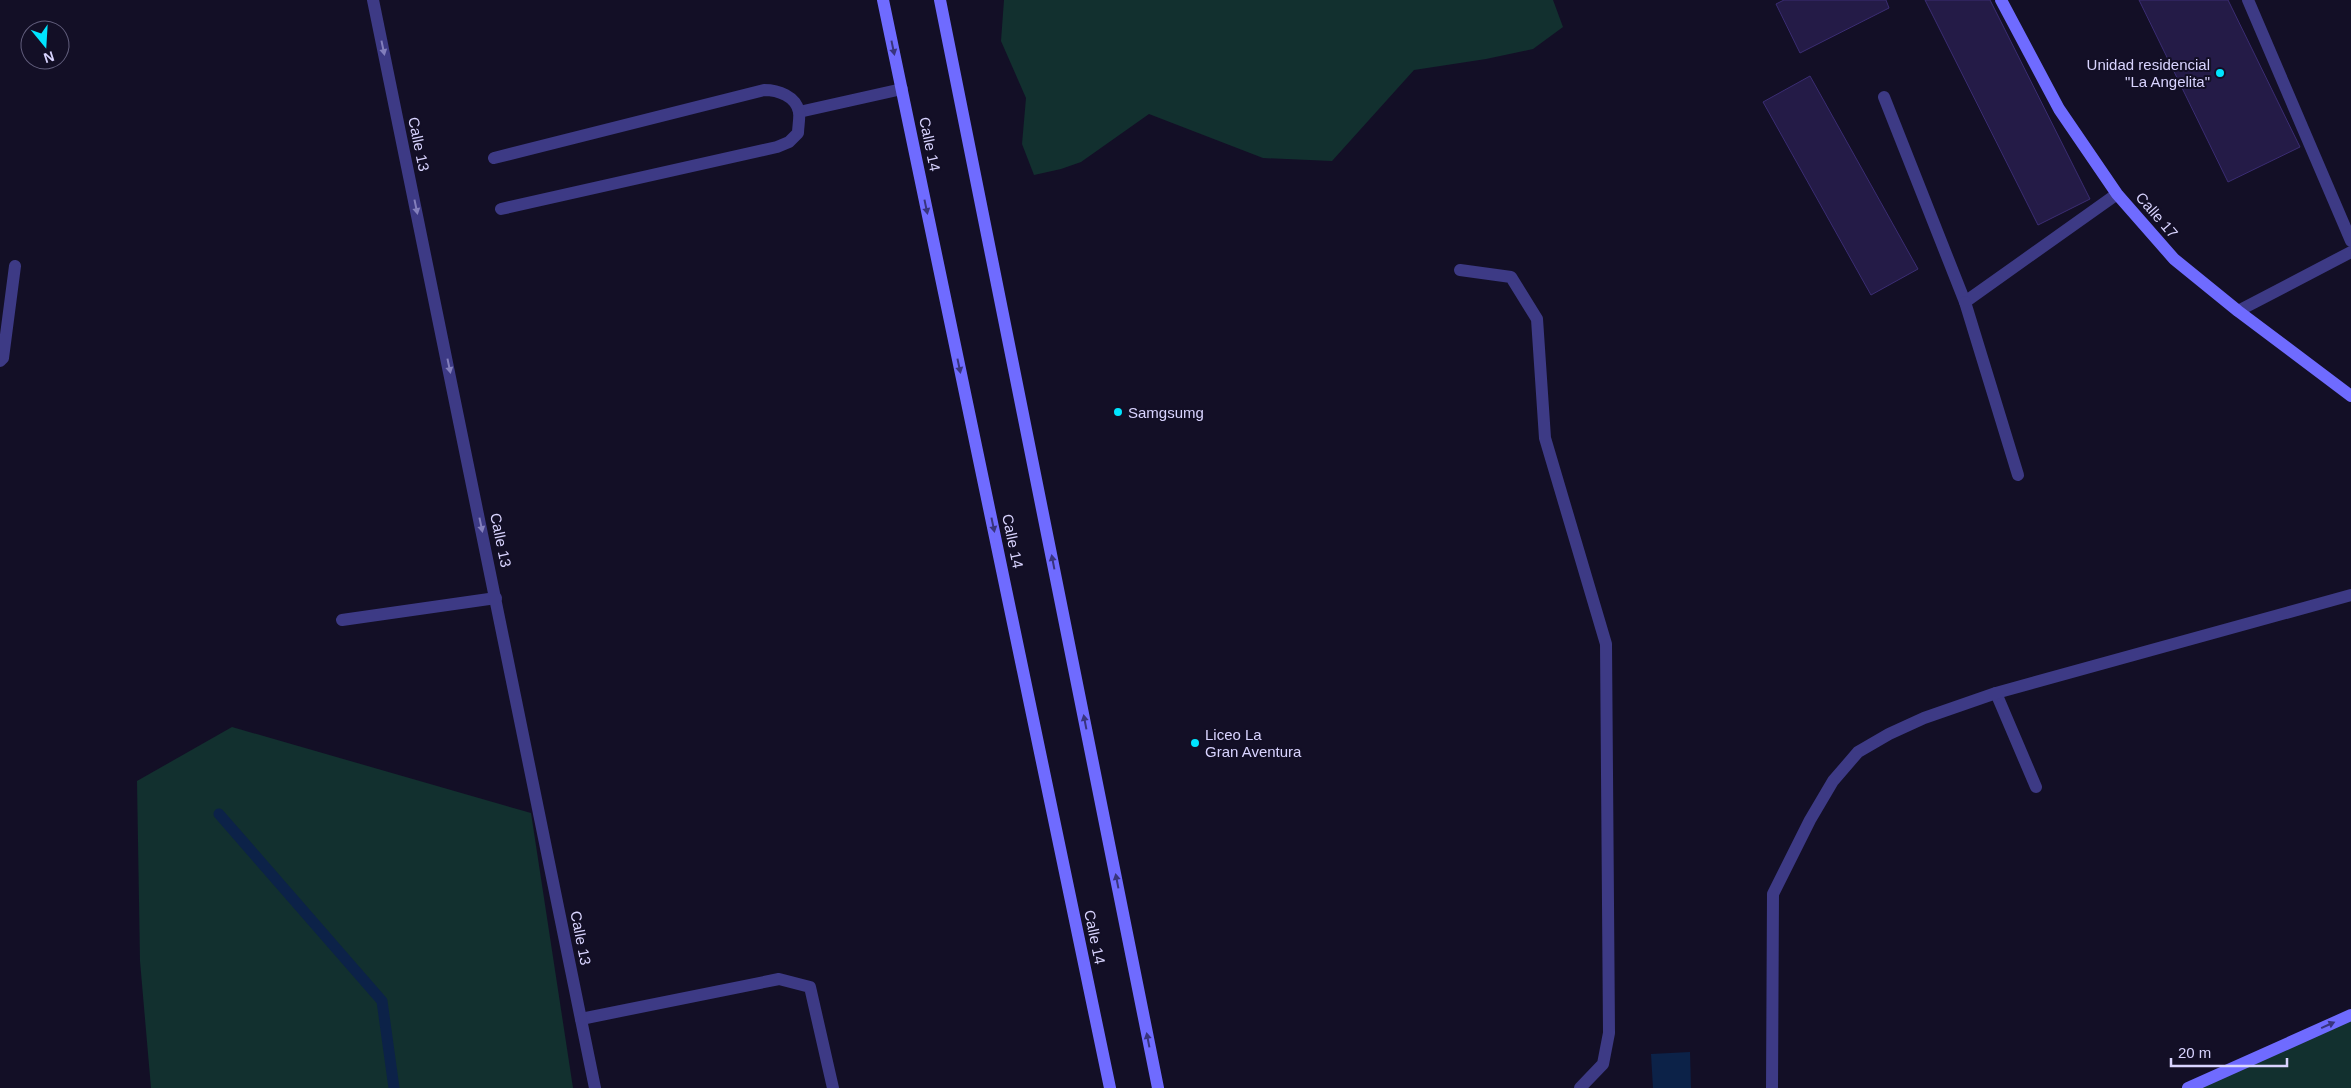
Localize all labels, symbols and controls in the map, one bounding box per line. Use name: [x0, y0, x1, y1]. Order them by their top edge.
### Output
north arrow: [20, 20, 70, 70]
one-way arrow: [379, 40, 387, 55]
one-way arrow: [889, 40, 897, 55]
text: N: [42, 48, 56, 67]
place label: Unidad residencial "La Angelita": [2087, 56, 2210, 90]
marker: Unidad residencial "La Angelita": [2214, 67, 2226, 79]
street label: Calle 13: [405, 115, 433, 173]
street label: Calle 14: [916, 115, 944, 173]
street label: Calle 17: [2133, 189, 2181, 241]
one-way arrow: [412, 199, 420, 214]
one-way arrow: [923, 199, 931, 215]
one-way arrow: [445, 358, 453, 374]
one-way arrow: [956, 358, 964, 374]
place label: Samgsumg: [1128, 404, 1204, 421]
marker: Samgsumg: [1112, 406, 1124, 418]
street label: Calle 13: [487, 511, 515, 569]
street label: Calle 14: [999, 512, 1027, 570]
one-way arrow: [989, 517, 997, 533]
one-way arrow: [478, 518, 486, 534]
one-way arrow: [1048, 554, 1056, 570]
one-way arrow: [1080, 713, 1088, 729]
place label: Liceo La Gran Aventura: [1205, 726, 1302, 760]
marker: Liceo La Gran Aventura: [1189, 737, 1201, 749]
one-way arrow: [1112, 872, 1120, 888]
street label: Calle 14: [1081, 908, 1109, 966]
street label: Calle 13: [567, 909, 595, 967]
one-way arrow: [2321, 1020, 2335, 1028]
one-way arrow: [1144, 1032, 1152, 1048]
scale bar: [2171, 1036, 2287, 1068]
text: 20 m: [2178, 1044, 2211, 1061]

